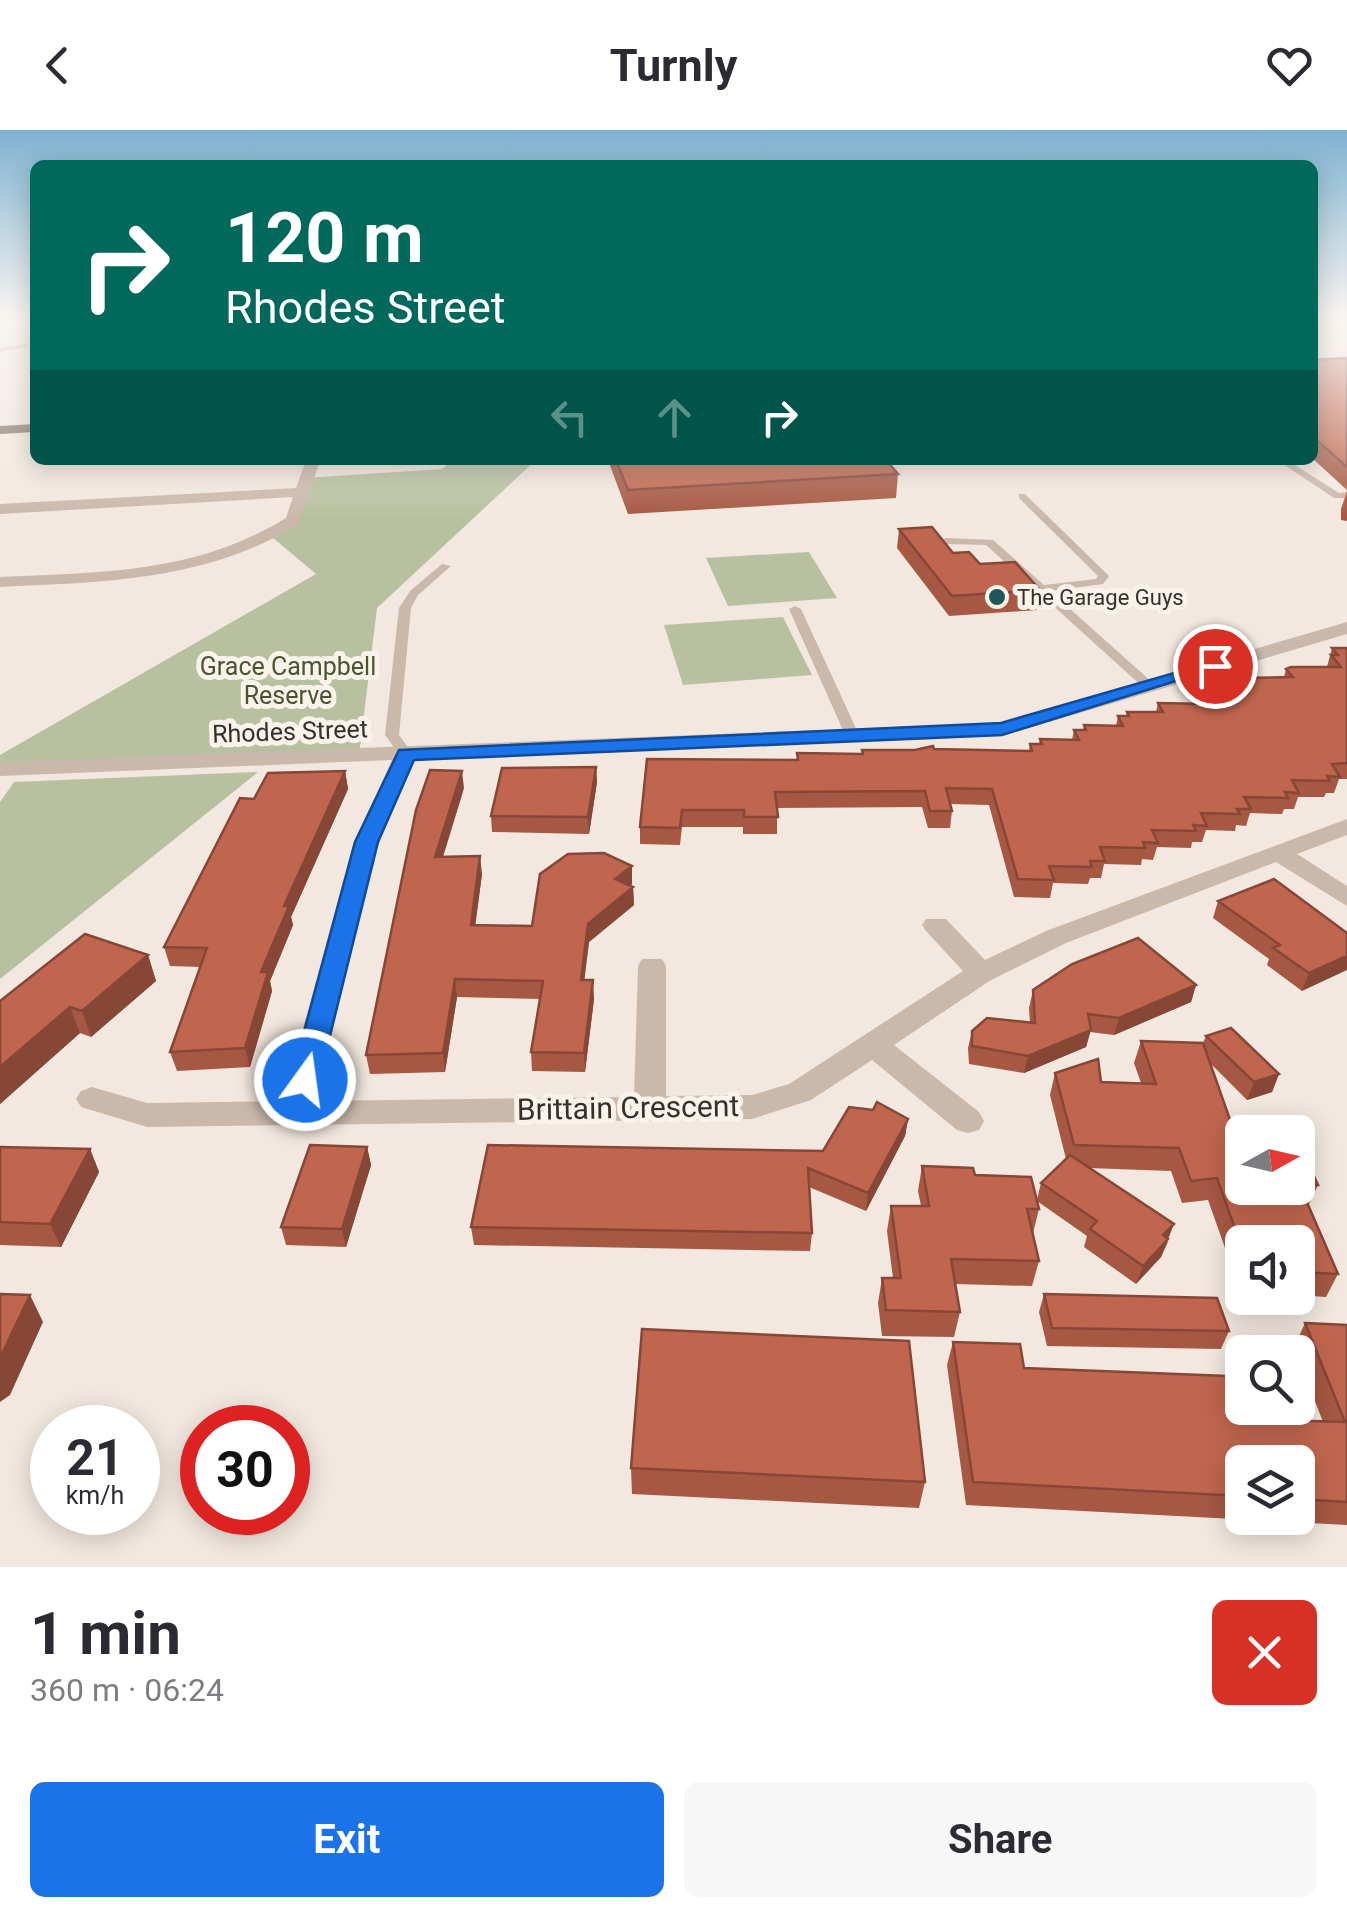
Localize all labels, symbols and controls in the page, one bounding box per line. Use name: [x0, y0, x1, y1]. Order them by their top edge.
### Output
icon: back: [30, 38, 85, 93]
icon: heart: [1262, 38, 1317, 93]
text: Turnly: [610, 39, 737, 92]
text: 120 m: [225, 197, 424, 279]
icon: right: [60, 200, 190, 330]
text: Rhodes Street: [225, 281, 506, 334]
icon: left: [542, 390, 597, 445]
icon: ahead: [647, 390, 702, 445]
icon: right: [752, 390, 807, 445]
place label: The Garage Guys: [1017, 585, 1184, 610]
marker: The Garage Guys: [986, 586, 1008, 608]
pin: [1173, 624, 1258, 709]
icon: arrive: [1188, 639, 1243, 694]
park label: Grace Campbell Reserve: [200, 652, 376, 710]
street label: Rhodes Street: [212, 714, 368, 749]
position arrow: [253, 1028, 357, 1132]
street label: Brittain Crescent: [517, 1088, 739, 1127]
north arrow: [1225, 1115, 1315, 1205]
map controls: [1225, 1115, 1315, 1535]
button: sound: [1225, 1225, 1315, 1315]
button: search: [1225, 1335, 1315, 1425]
speed limit sign: 30: [180, 1405, 310, 1535]
text: 21: [66, 1429, 124, 1487]
button: layers: [1225, 1445, 1315, 1535]
text: km/h: [66, 1481, 124, 1510]
text: 1 min: [30, 1598, 181, 1669]
button: close: [1212, 1600, 1317, 1705]
text: 360 m · 06:24: [30, 1671, 224, 1709]
button: Exit: [30, 1782, 664, 1897]
button: Share: [684, 1782, 1317, 1897]

